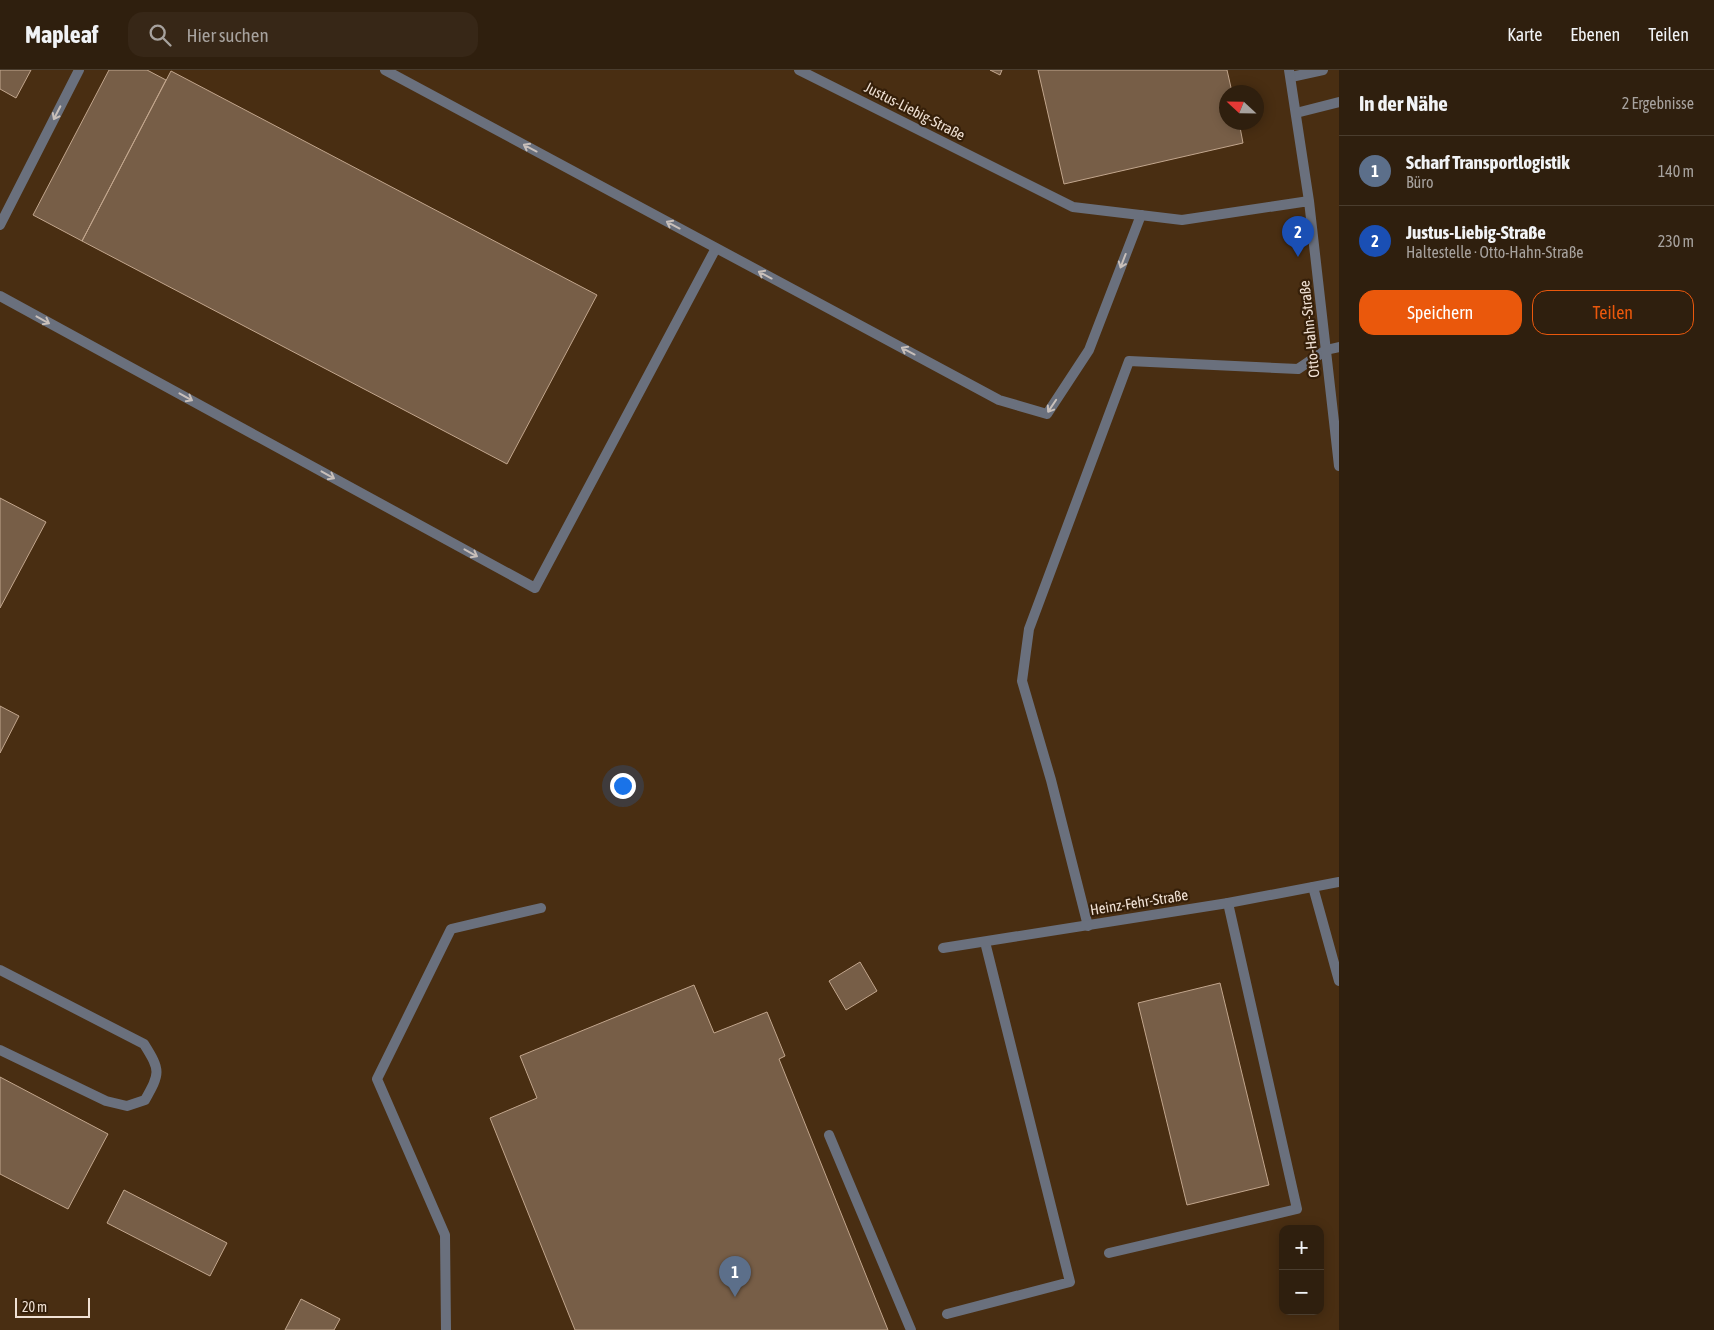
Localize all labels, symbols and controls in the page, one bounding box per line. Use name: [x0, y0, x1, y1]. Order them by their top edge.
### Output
search box: [128, 12, 478, 57]
text: Mapleaf: [25, 21, 98, 48]
icon: search: [146, 21, 174, 49]
text: Hier suchen: [186, 24, 269, 46]
text: Karte: [1507, 24, 1542, 45]
text: Ebenen: [1570, 24, 1620, 45]
text: Teilen: [1648, 24, 1689, 45]
street label: Justus-Liebig-Straße: [862, 78, 968, 144]
north arrow: [1219, 85, 1264, 130]
text: In der Nähe: [1359, 91, 1448, 115]
text: 2 Ergebnisse: [1622, 94, 1694, 112]
one-way arrow: [52, 106, 62, 121]
one-way arrow: [522, 143, 537, 153]
text: Scharf Transportlogistik: [1406, 151, 1570, 173]
text: 1: [1371, 162, 1379, 180]
text: 140 m: [1658, 162, 1694, 180]
text: Büro: [1406, 173, 1434, 191]
pin: 2: [1282, 216, 1314, 257]
one-way arrow: [666, 220, 681, 229]
text: Justus-Liebig-Straße: [1406, 221, 1546, 243]
text: 2: [1371, 232, 1379, 250]
text: 230 m: [1658, 232, 1694, 250]
text: Haltestelle · Otto-Hahn-Straße: [1406, 243, 1584, 261]
one-way arrow: [1118, 252, 1127, 268]
one-way arrow: [758, 269, 773, 279]
street label: Otto-Hahn-Straße: [1295, 279, 1323, 378]
button: Speichern: [1359, 290, 1522, 335]
button: Teilen: [1532, 290, 1694, 335]
one-way arrow: [35, 315, 50, 325]
one-way arrow: [902, 346, 916, 356]
one-way arrow: [178, 392, 193, 402]
one-way arrow: [1047, 398, 1057, 412]
one-way arrow: [321, 470, 336, 480]
one-way arrow: [463, 548, 478, 558]
your location: [610, 773, 636, 799]
street label: Heinz-Fehr-Straße: [1089, 886, 1189, 918]
map controls: [1279, 1225, 1324, 1315]
button: +: [1279, 1225, 1324, 1270]
pin: 1: [719, 1256, 751, 1297]
button: −: [1279, 1270, 1324, 1315]
scale bar: [15, 1295, 90, 1318]
text: 20 m: [22, 1299, 47, 1315]

